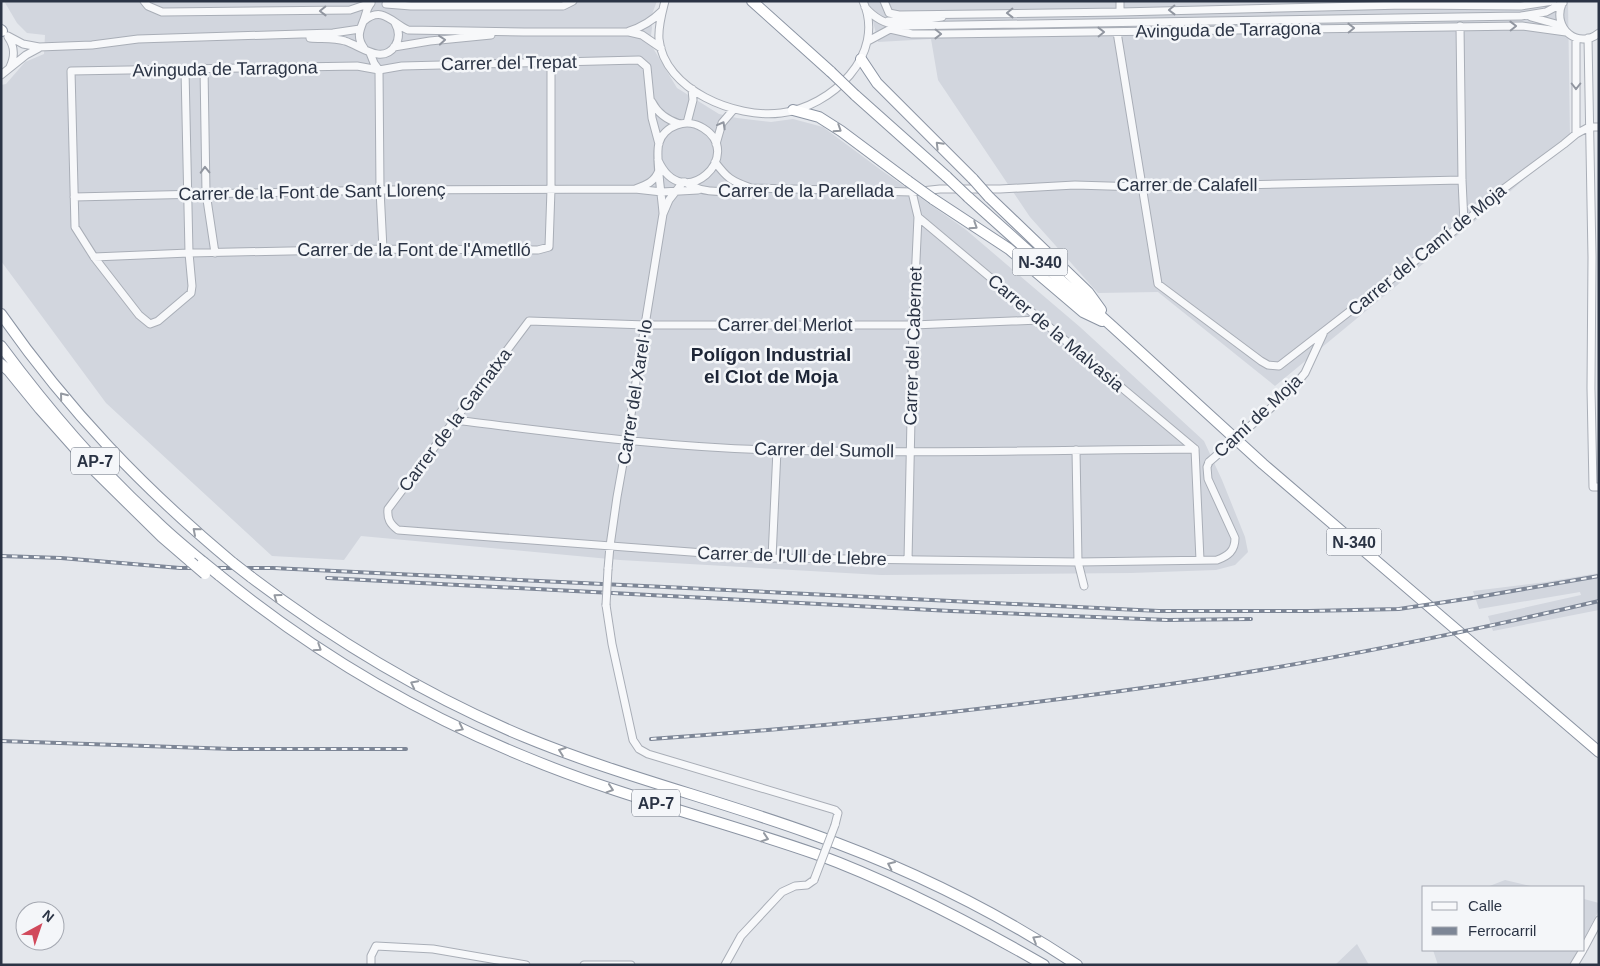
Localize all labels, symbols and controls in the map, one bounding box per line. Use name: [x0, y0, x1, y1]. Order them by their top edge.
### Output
one-way arrow: [1168, 5, 1176, 16]
one-way arrow: [319, 6, 327, 16]
one-way arrow: [1006, 8, 1014, 18]
street label: Avinguda de Tarragona: [1135, 18, 1322, 42]
one-way arrow: [1510, 21, 1517, 31]
one-way arrow: [1347, 23, 1355, 33]
one-way arrow: [1098, 27, 1105, 37]
one-way arrow: [935, 29, 943, 39]
one-way arrow: [439, 35, 447, 46]
street label: Carrer del Trepat: [441, 52, 577, 74]
street label: Avinguda de Tarragona: [132, 57, 319, 81]
one-way arrow: [1571, 82, 1581, 90]
one-way arrow: [716, 122, 726, 131]
one-way arrow: [832, 122, 841, 132]
one-way arrow: [935, 142, 944, 151]
one-way arrow: [200, 165, 211, 173]
street label: Carrer de Calafell: [1116, 175, 1258, 195]
street label: Carrer de la Font de Sant Llorenç: [178, 180, 446, 204]
street label: Carrer del Camí de Moja: [1344, 180, 1511, 320]
street label: Carrer de la Parellada: [718, 181, 895, 201]
one-way arrow: [968, 219, 977, 229]
street label: Carrer de la Font de l'Ametlló: [297, 240, 531, 260]
road number: N-340: [1012, 248, 1068, 276]
street label: Carrer del Cabernet: [900, 266, 926, 426]
street label: Carrer de la Malvasia: [984, 270, 1129, 396]
street label: Carrer del Merlot: [717, 315, 853, 335]
street label: Carrer del Xarel·lo: [614, 318, 656, 466]
street label: Carrer de la Garnatxa: [395, 344, 516, 496]
district label: Polígon Industrial el Clot de Moja: [691, 344, 851, 387]
street label: Camí de Moja: [1210, 370, 1307, 462]
one-way arrow: [60, 392, 69, 401]
street label: Carrer del Sumoll: [754, 439, 894, 461]
road number: AP-7: [71, 448, 119, 474]
one-way arrow: [192, 528, 201, 537]
road number: N-340: [1326, 528, 1382, 556]
street label: Carrer de l'Ull de Llebre: [697, 543, 887, 569]
one-way arrow: [273, 594, 283, 603]
one-way arrow: [313, 642, 322, 652]
one-way arrow: [410, 680, 419, 690]
one-way arrow: [455, 722, 464, 732]
one-way arrow: [558, 747, 567, 757]
one-way arrow: [606, 783, 614, 793]
road number: AP-7: [632, 790, 680, 816]
one-way arrow: [761, 832, 769, 842]
one-way arrow: [887, 861, 896, 872]
legend: [1422, 886, 1585, 951]
text: Calle: [1468, 897, 1502, 914]
north arrow: [15, 901, 65, 951]
text: N: [39, 907, 57, 925]
text: Ferrocarril: [1468, 922, 1536, 939]
one-way arrow: [1033, 936, 1042, 946]

